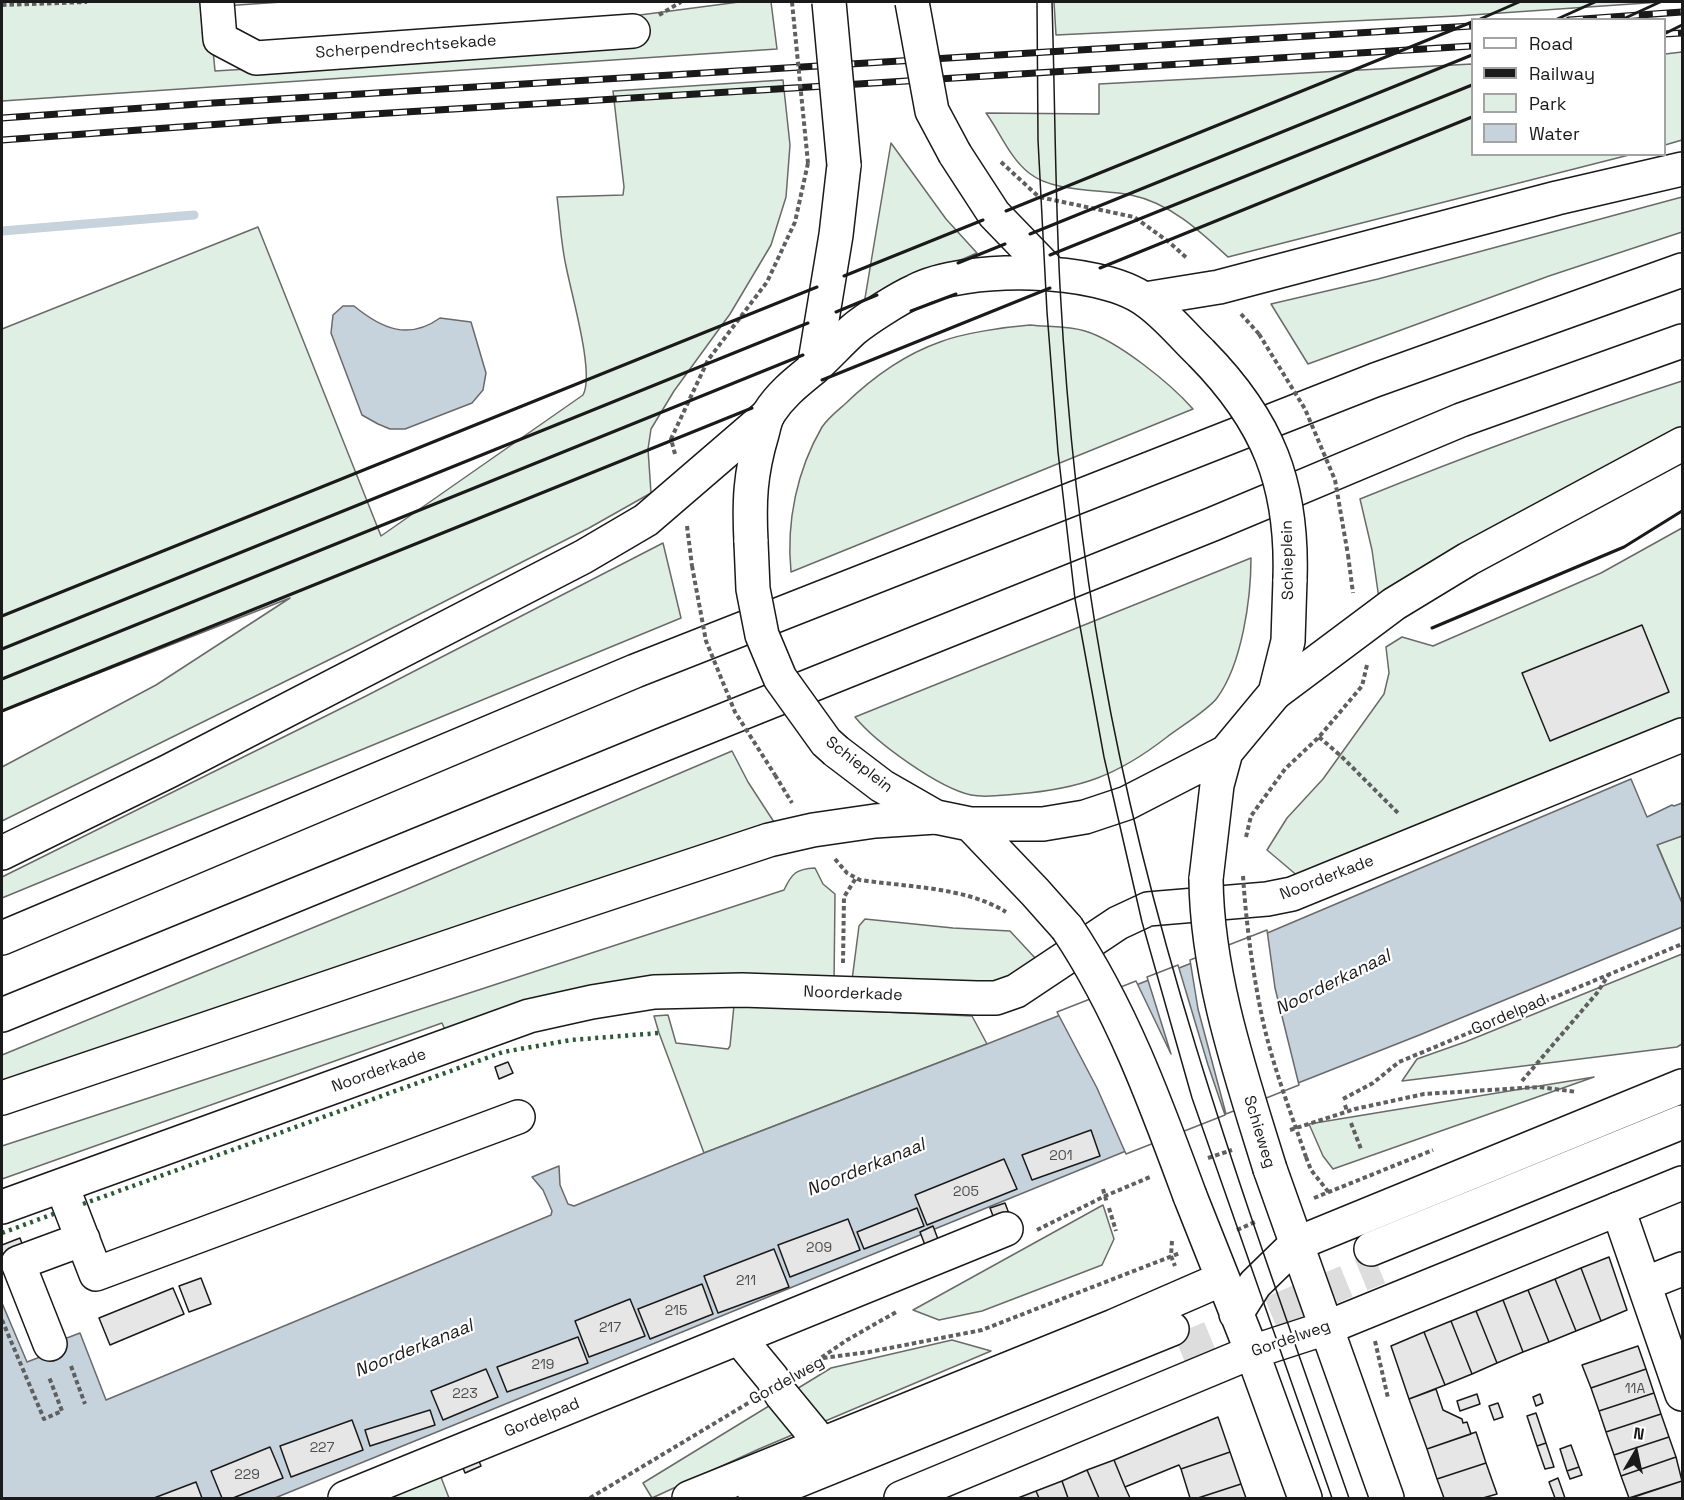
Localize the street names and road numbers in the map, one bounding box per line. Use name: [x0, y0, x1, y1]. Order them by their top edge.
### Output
street label: Scherpendrechtsekade: [315, 31, 497, 63]
street label: Schieplein: [1278, 520, 1298, 600]
street label: Schieplein: [822, 733, 896, 797]
street label: Noorderkade: [1277, 851, 1377, 905]
street label: Noorderkade: [803, 983, 903, 1005]
street label: Gordelpad: [1469, 991, 1549, 1039]
street label: Noorderkade: [329, 1045, 429, 1097]
street label: Schieweg: [1239, 1093, 1279, 1171]
street label: Gordelweg: [1249, 1317, 1333, 1361]
street label: Gordelweg: [746, 1353, 828, 1409]
street label: Gordelpad: [502, 1394, 582, 1442]

